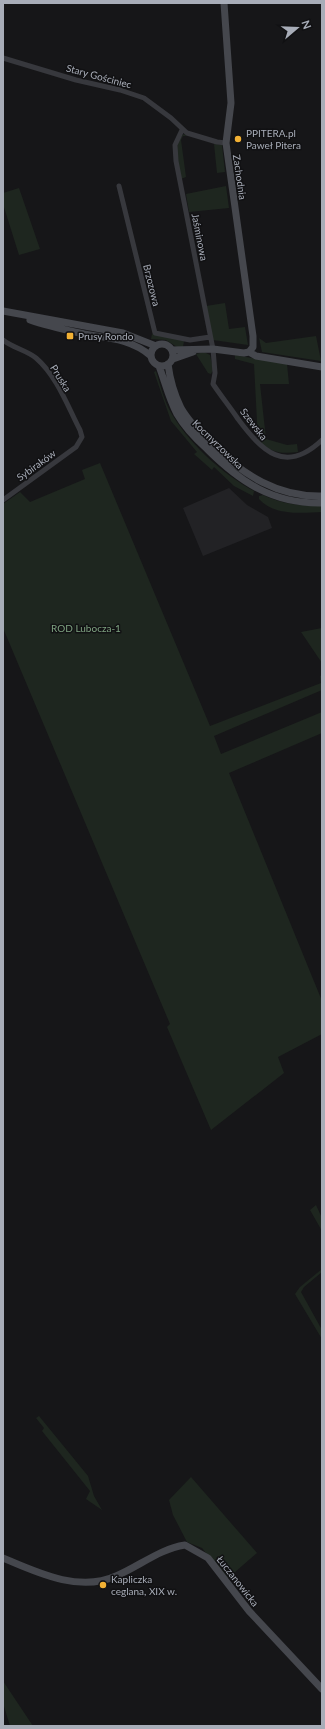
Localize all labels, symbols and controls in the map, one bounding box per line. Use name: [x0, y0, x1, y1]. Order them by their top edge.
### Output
north arrow: [277, 8, 317, 48]
text: N: [299, 18, 314, 31]
street label: Stary Gościniec: [65, 61, 133, 91]
place label: PPITERA.pl Paweł Pitera: [246, 127, 301, 151]
marker: PPITERA.pl Paweł Pitera: [233, 134, 243, 144]
street label: Zachodnia: [231, 154, 249, 200]
street label: Jaśminowa: [190, 212, 210, 262]
street label: Brzozowa: [141, 263, 163, 307]
place label: Prusy Rondo: [78, 330, 134, 342]
marker: Prusy Rondo: [65, 331, 75, 341]
street label: Pruska: [48, 362, 74, 394]
street label: Szewska: [238, 406, 270, 442]
street label: Kocmyrzowska: [190, 417, 246, 471]
street label: Sybiraków: [14, 447, 58, 483]
park label: ROD Lubocza-1: [51, 622, 121, 634]
street label: Łuczanowicka: [214, 1553, 262, 1609]
place label: Kapliczka ceglana, XIX w.: [111, 1573, 177, 1597]
marker: Kapliczka ceglana, XIX w.: [98, 1580, 108, 1590]

